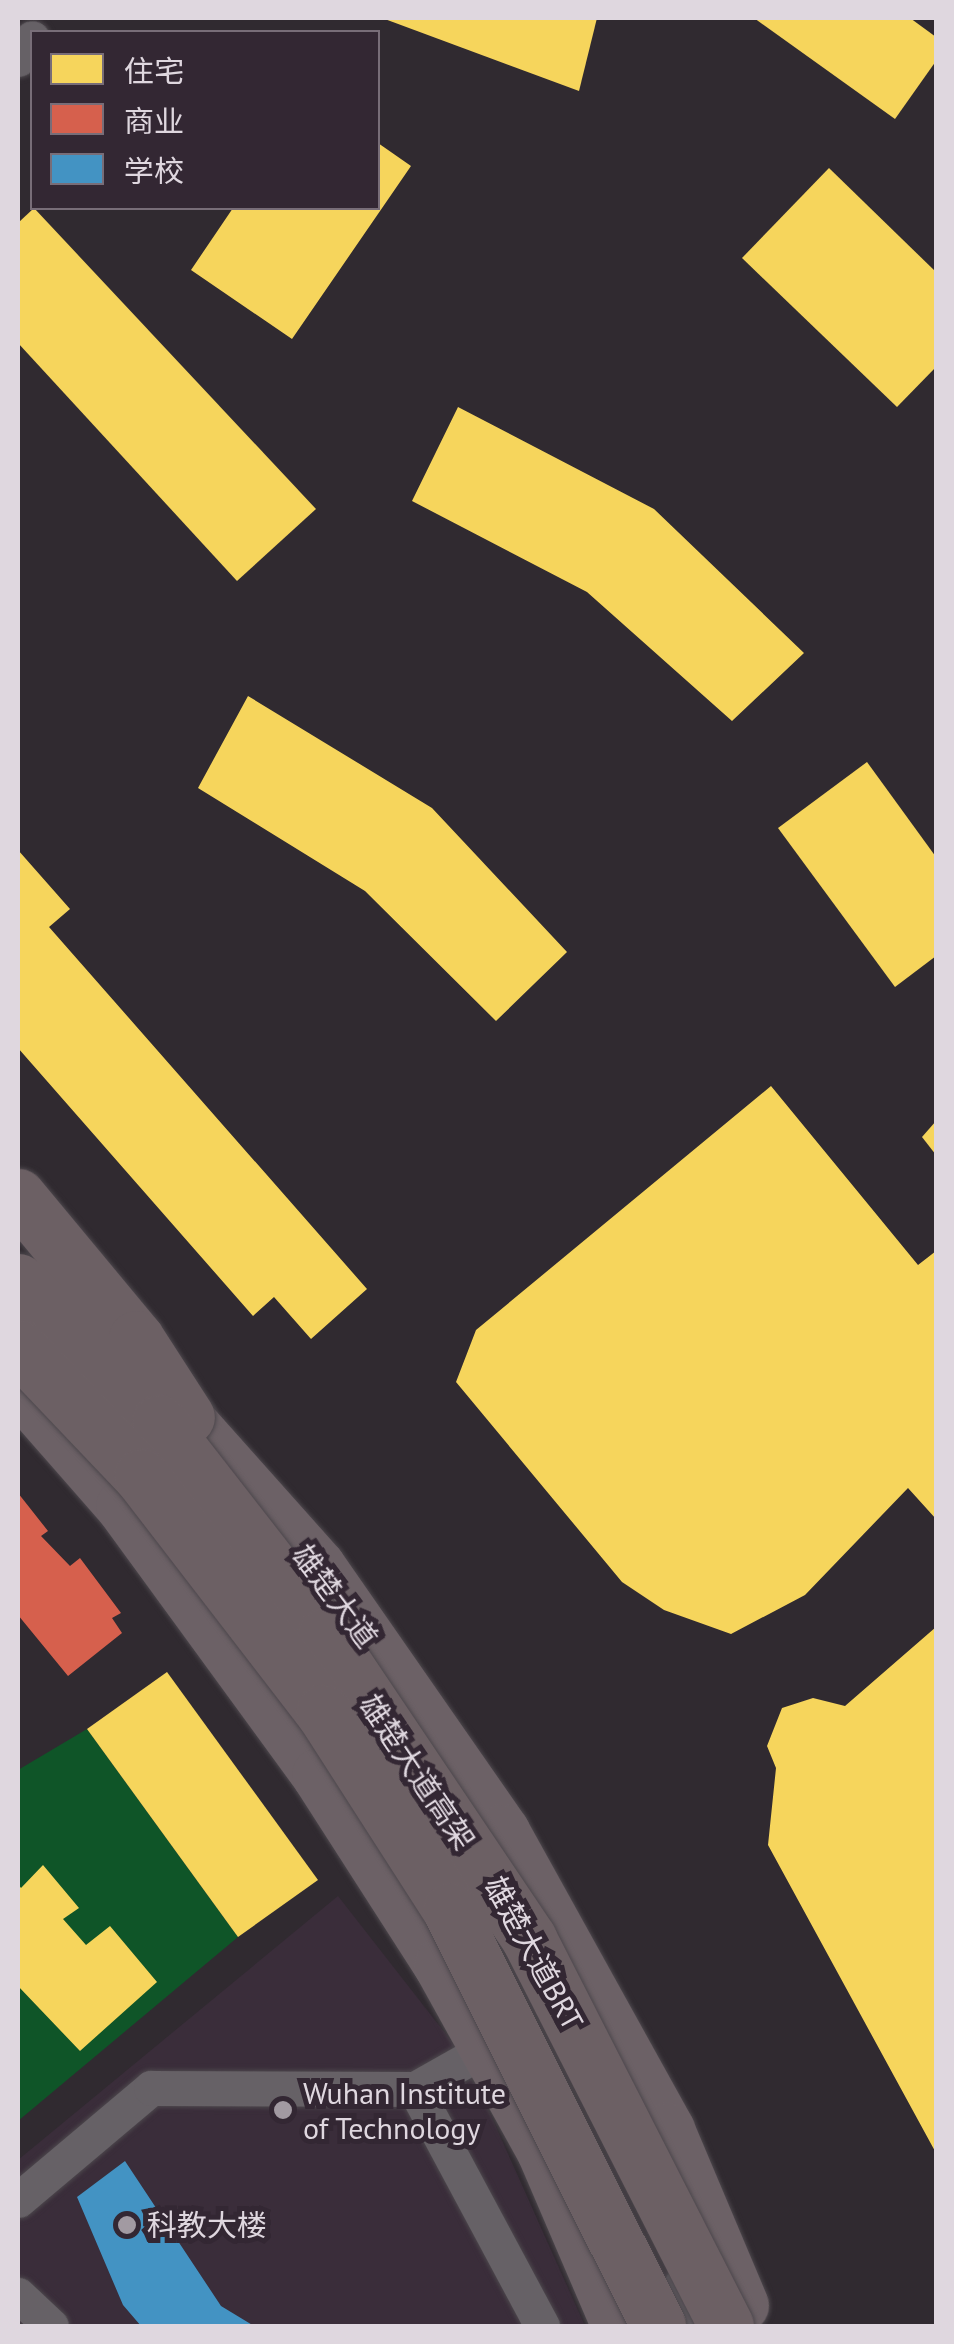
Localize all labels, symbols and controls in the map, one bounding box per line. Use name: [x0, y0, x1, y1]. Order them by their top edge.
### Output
legend: [30, 30, 380, 210]
text: 住宅: [124, 51, 184, 90]
text: 商业: [124, 101, 184, 140]
text: 学校: [124, 151, 184, 190]
street label: 雄楚大道: [285, 1537, 385, 1655]
street label: 雄楚大道高架: [352, 1687, 482, 1857]
street label: 雄楚大道BRT: [477, 1870, 591, 2036]
place label: Wuhan Institute of Technology: [303, 2075, 506, 2146]
marker: Wuhan Institute of Technology: [272, 2099, 294, 2121]
place label: 科教大楼: [147, 2207, 267, 2243]
marker: 科教大楼: [116, 2214, 138, 2236]

